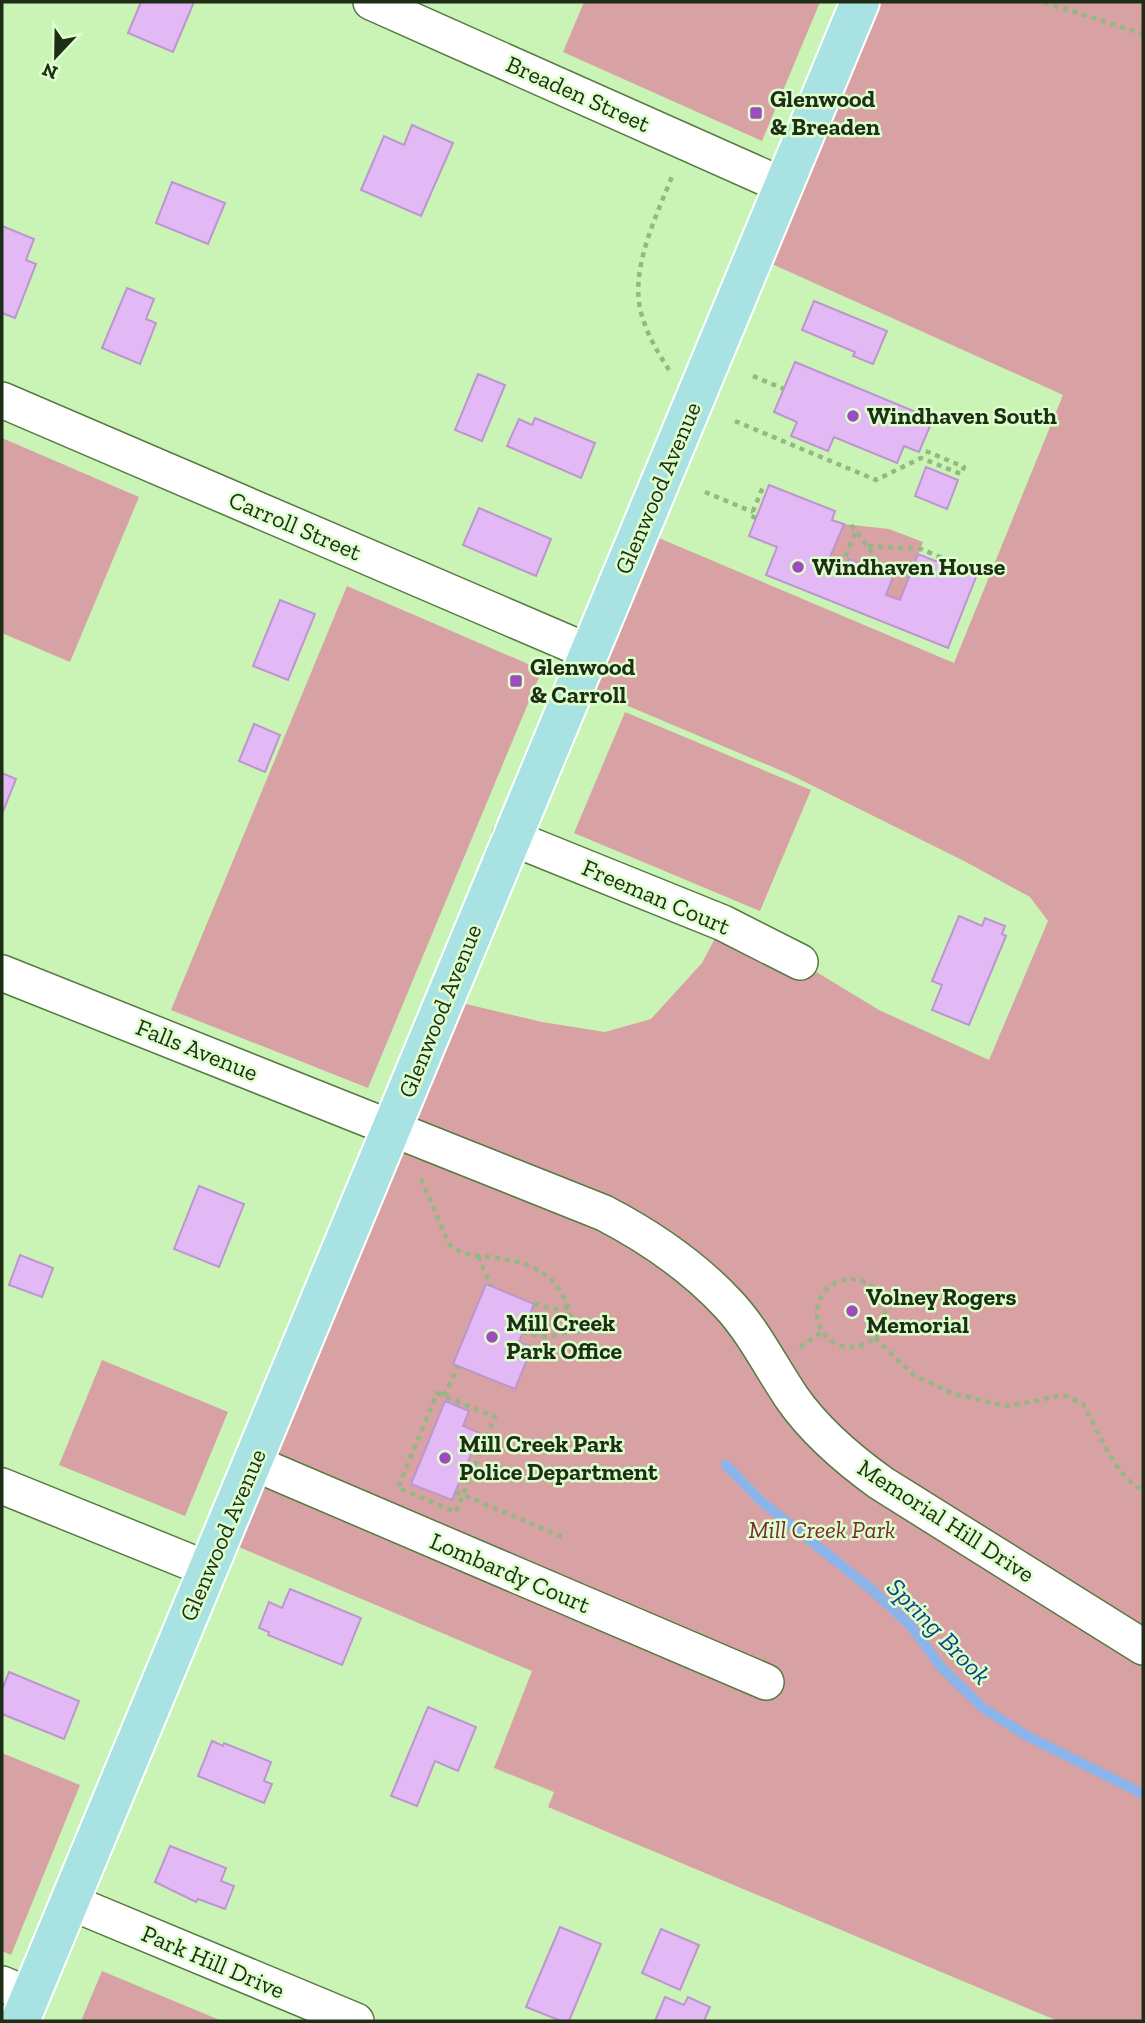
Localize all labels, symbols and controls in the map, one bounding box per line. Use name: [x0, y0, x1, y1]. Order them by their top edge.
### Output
north arrow: [21, 21, 91, 91]
street label: Breaden Street: [502, 49, 655, 138]
text: N: [39, 58, 61, 85]
place label: Glenwood & Breaden: [770, 84, 880, 141]
marker: Glenwood & Breaden: [748, 105, 764, 121]
street label: Glenwood Avenue: [608, 397, 707, 578]
place label: Windhaven South: [867, 401, 1057, 430]
marker: Windhaven South: [845, 408, 861, 424]
street label: Carroll Street: [225, 485, 366, 566]
place label: Windhaven House: [812, 552, 1006, 581]
marker: Windhaven House: [790, 559, 806, 575]
place label: Glenwood & Carroll: [530, 652, 636, 709]
marker: Glenwood & Carroll: [508, 673, 524, 689]
street label: Freeman Court: [578, 852, 735, 941]
street label: Glenwood Avenue: [392, 920, 487, 1102]
street label: Falls Avenue: [132, 1012, 262, 1087]
place label: Volney Rogers Memorial: [866, 1282, 1017, 1339]
marker: Volney Rogers Memorial: [844, 1303, 860, 1319]
place label: Mill Creek Park Office: [506, 1308, 622, 1365]
marker: Mill Creek Park Office: [484, 1329, 500, 1345]
place label: Mill Creek Park Police Department: [459, 1429, 658, 1486]
street label: Glenwood Avenue: [173, 1444, 272, 1625]
marker: Mill Creek Park Police Department: [437, 1450, 453, 1466]
street label: Memorial Hill Drive: [853, 1453, 1040, 1588]
park label: Mill Creek Park: [748, 1515, 896, 1544]
street label: Lombardy Court: [426, 1526, 595, 1619]
water label: Spring Brook: [880, 1571, 998, 1691]
street label: Park Hill Drive: [137, 1918, 289, 2005]

